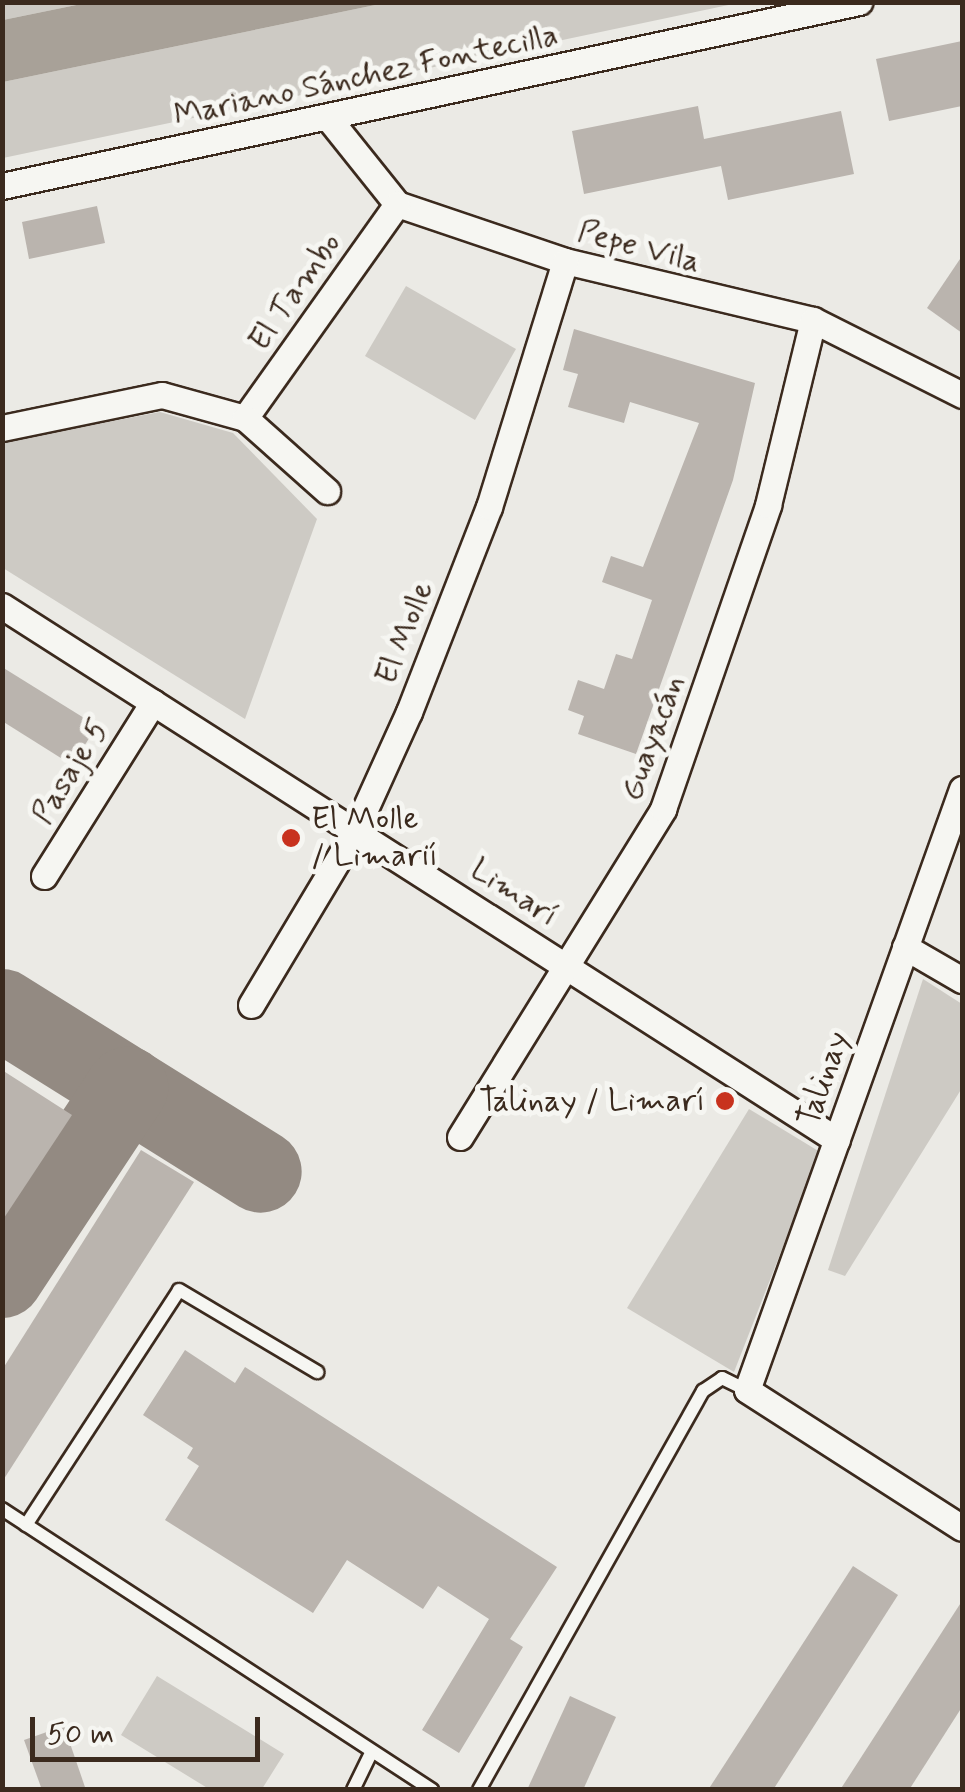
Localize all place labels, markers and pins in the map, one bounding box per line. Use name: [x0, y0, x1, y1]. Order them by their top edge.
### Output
place label: El Molle / Limarií: [311, 801, 438, 876]
marker: El Molle / Limarií: [280, 827, 302, 849]
place label: Talinay / Limarí: [479, 1082, 705, 1120]
marker: Talinay / Limarí: [714, 1090, 736, 1112]

